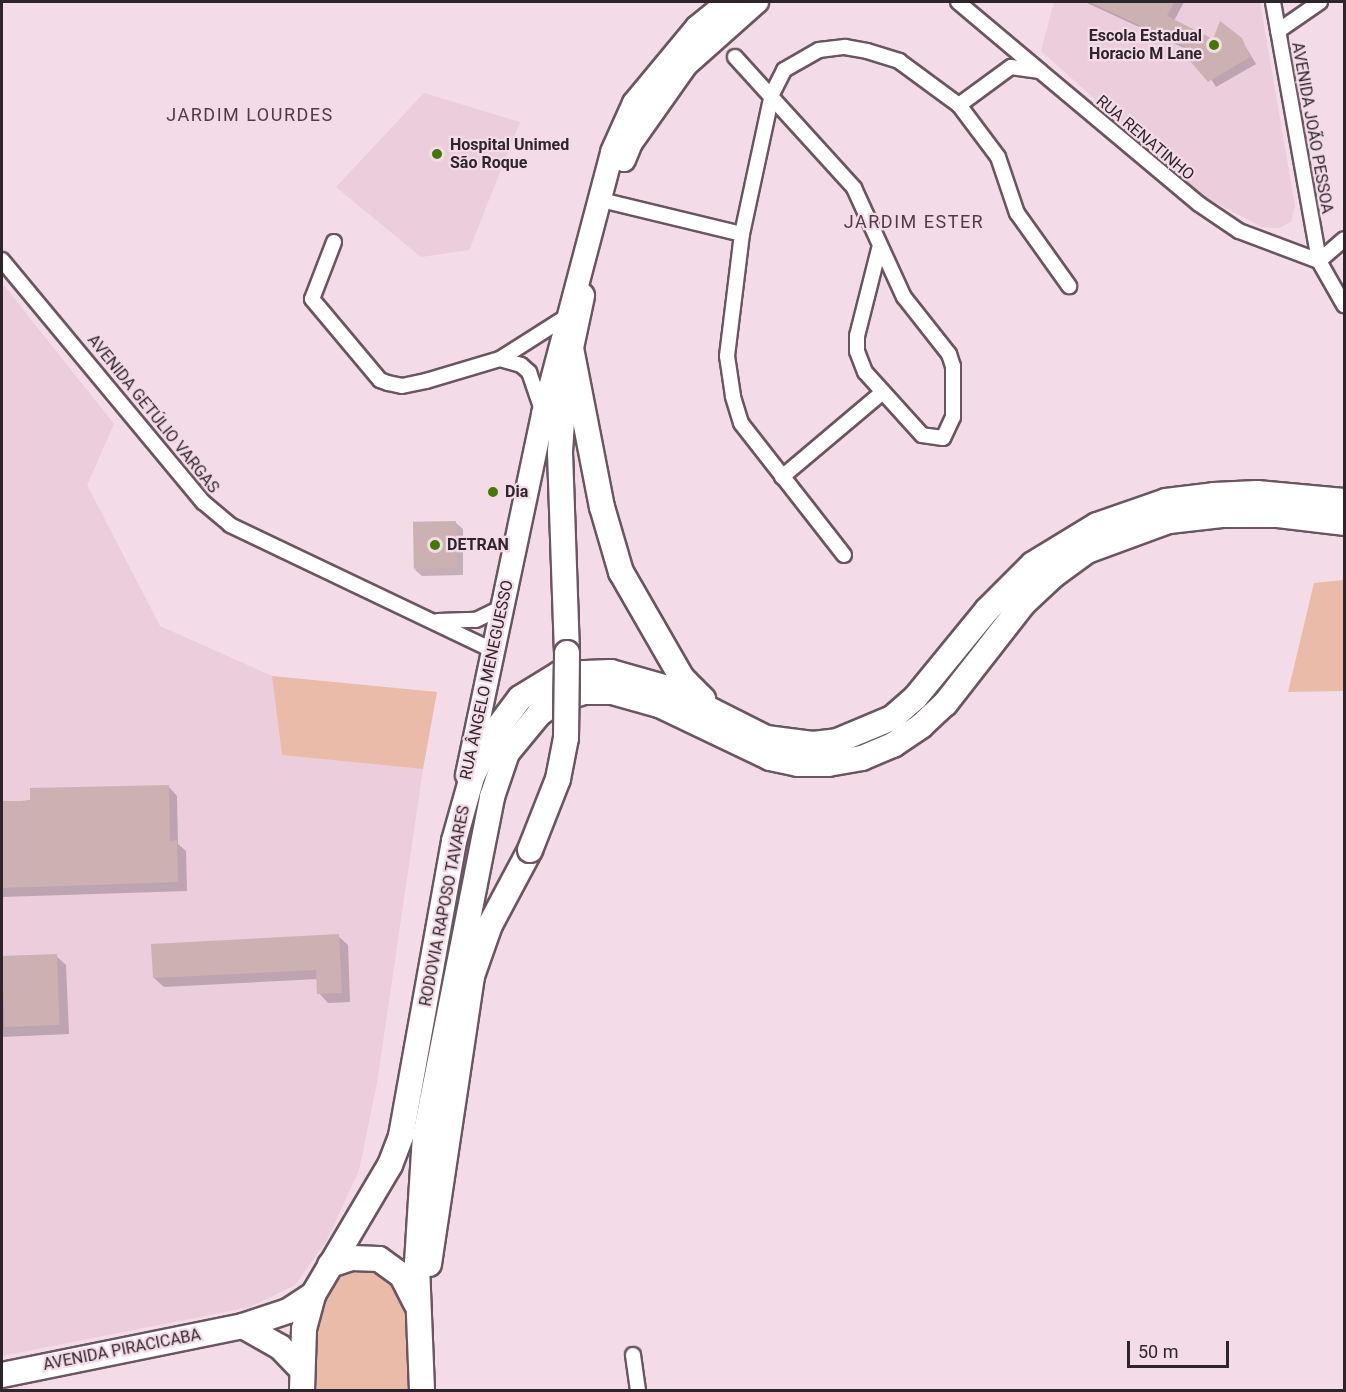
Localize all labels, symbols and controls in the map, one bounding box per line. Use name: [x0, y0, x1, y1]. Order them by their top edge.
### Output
place label: Escola Estadual Horacio M Lane: [1089, 26, 1202, 64]
marker: Escola Estadual Horacio M Lane: [1207, 38, 1221, 52]
street label: AVENIDA JOÃO PESSOA: [1287, 41, 1337, 215]
street label: RUA RENATINHO: [1092, 91, 1198, 185]
district label: JARDIM LOURDES: [166, 104, 334, 126]
place label: Hospital Unimed São Roque: [450, 135, 569, 173]
marker: Hospital Unimed São Roque: [428, 145, 446, 163]
district label: JARDIM ESTER: [844, 211, 984, 233]
street label: AVENIDA GETÚLIO VARGAS: [83, 331, 223, 497]
place label: Dia: [505, 482, 528, 502]
marker: Dia: [486, 485, 500, 499]
place label: DETRAN: [447, 535, 509, 555]
marker: DETRAN: [428, 538, 442, 552]
street label: RUA ÂNGELO MENEGUESSO: [456, 579, 518, 781]
street label: RODOVIA RAPOSO TAVARES: [416, 804, 474, 1008]
street label: AVENIDA PIRACICABA: [42, 1325, 202, 1375]
scale bar: [1130, 1329, 1232, 1367]
text: 50 m: [1138, 1341, 1178, 1362]

